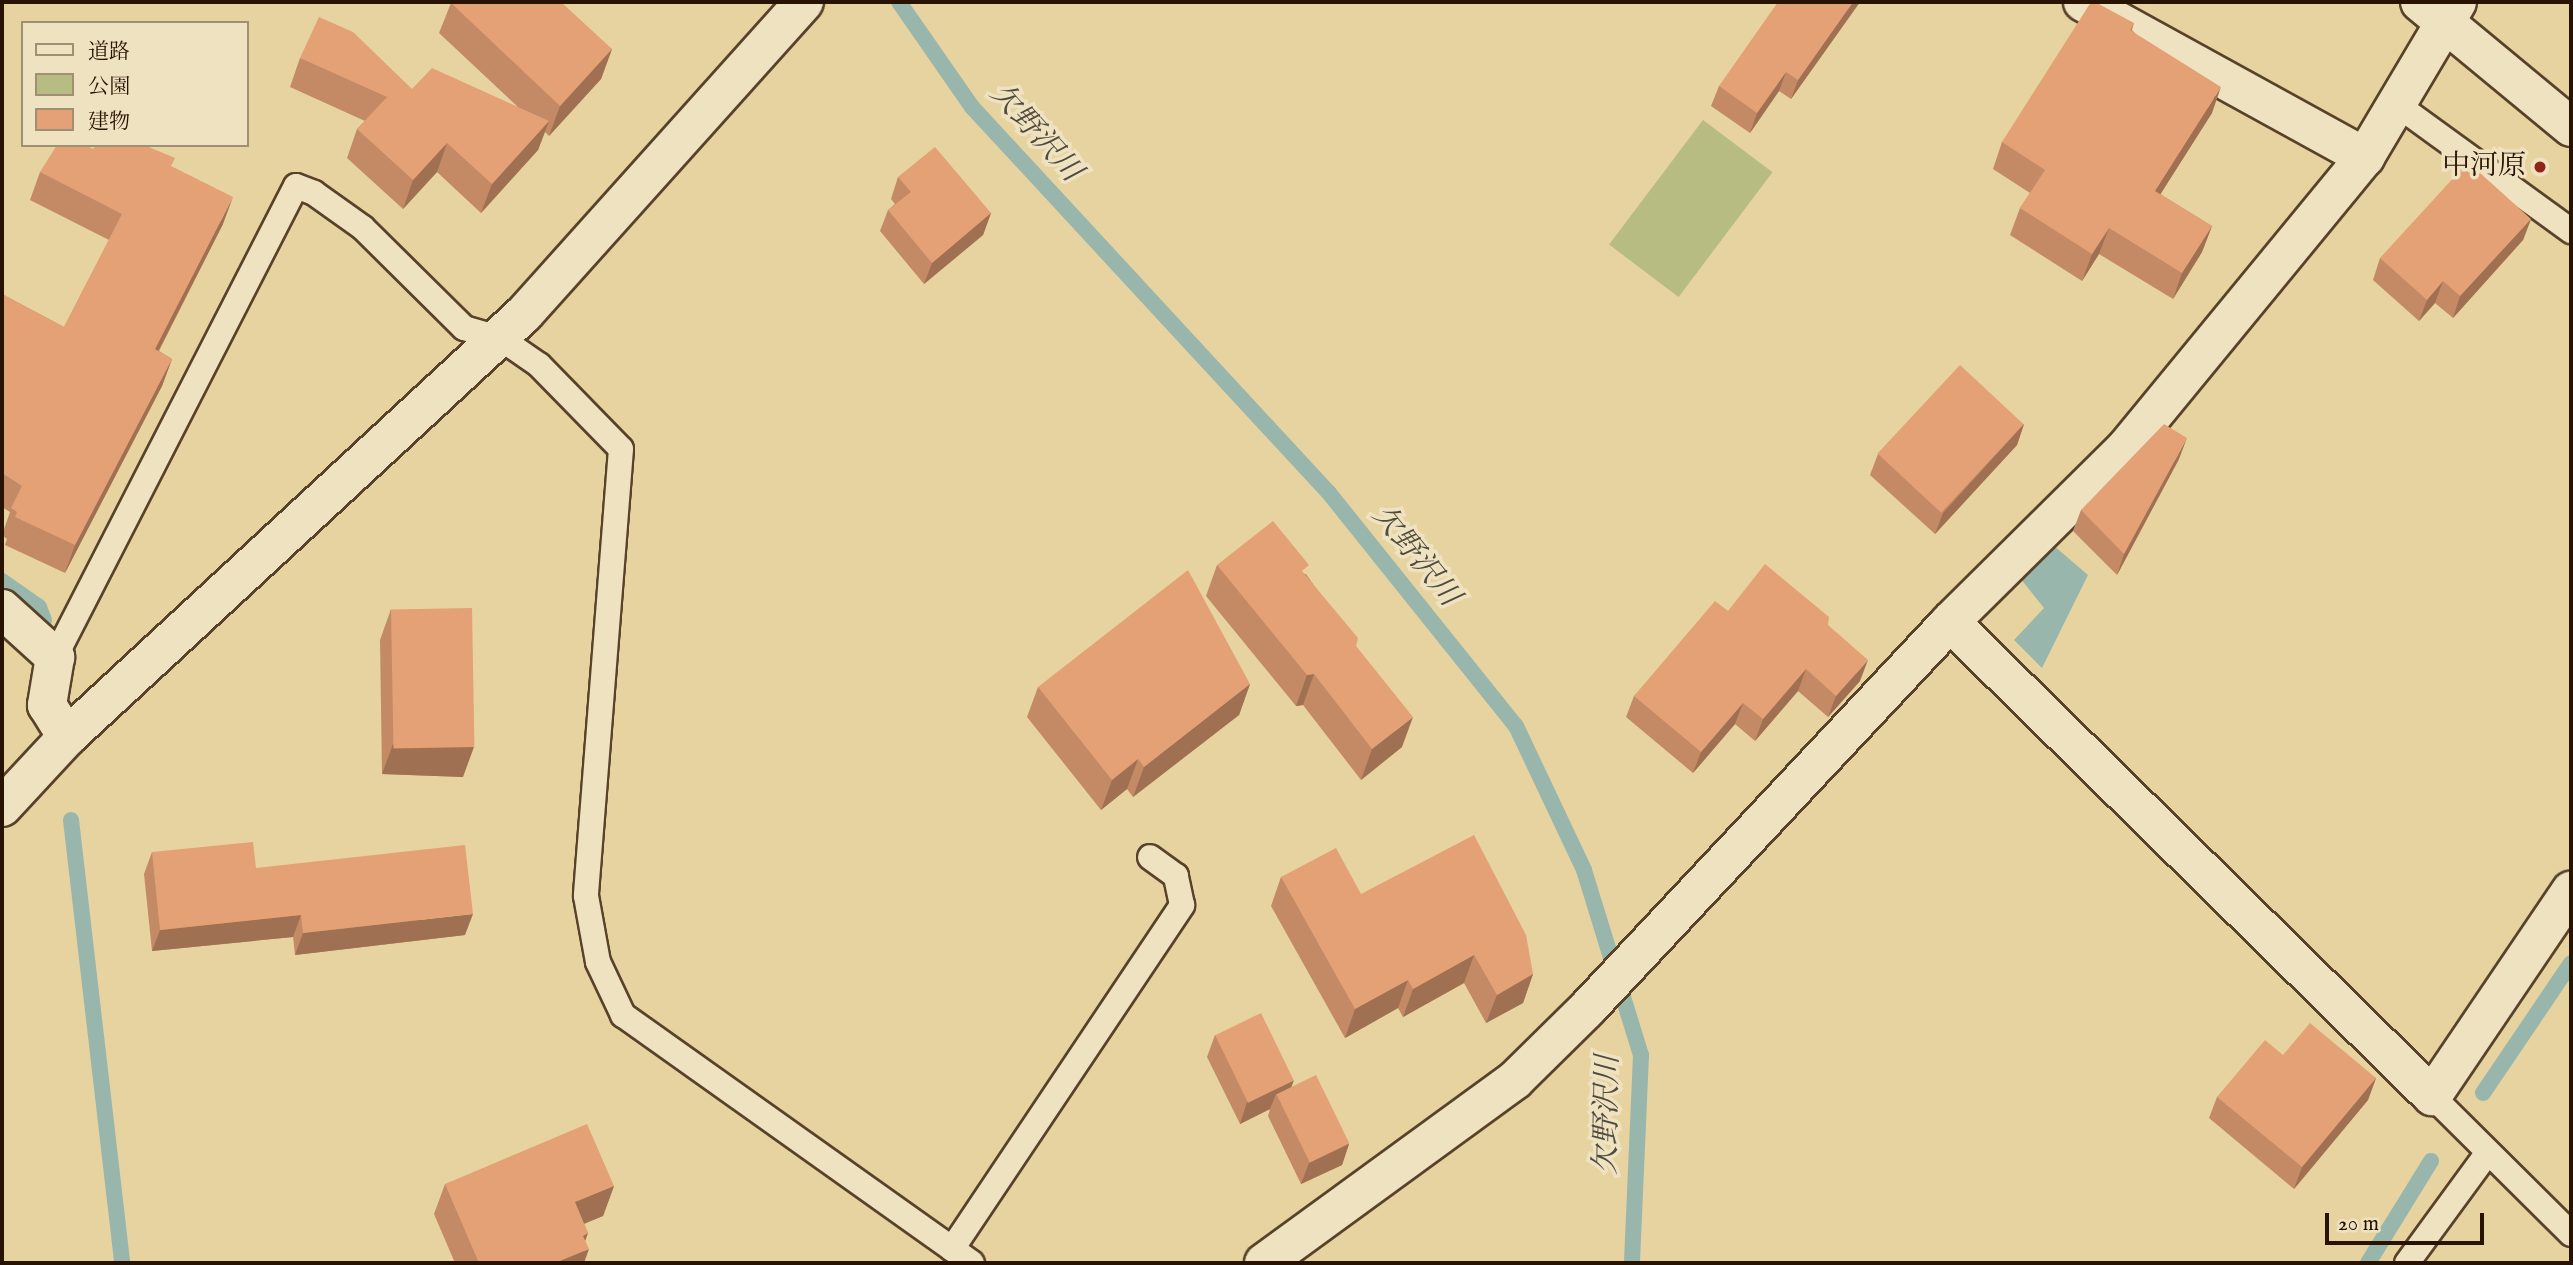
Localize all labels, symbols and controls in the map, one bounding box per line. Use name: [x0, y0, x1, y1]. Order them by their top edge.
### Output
legend: [21, 21, 248, 147]
text: 道路: [88, 39, 130, 66]
text: 公園: [88, 74, 130, 101]
water label: 欠野沢川: [981, 76, 1089, 190]
text: 建物: [88, 109, 130, 136]
place label: 中河原: [2442, 150, 2526, 184]
marker: 中河原: [2532, 159, 2548, 175]
water label: 欠野沢川: [1363, 498, 1467, 614]
water label: 欠野沢川: [1589, 1055, 1627, 1175]
scale bar: [2328, 1198, 2487, 1242]
text: 20 m: [2338, 1211, 2379, 1238]

